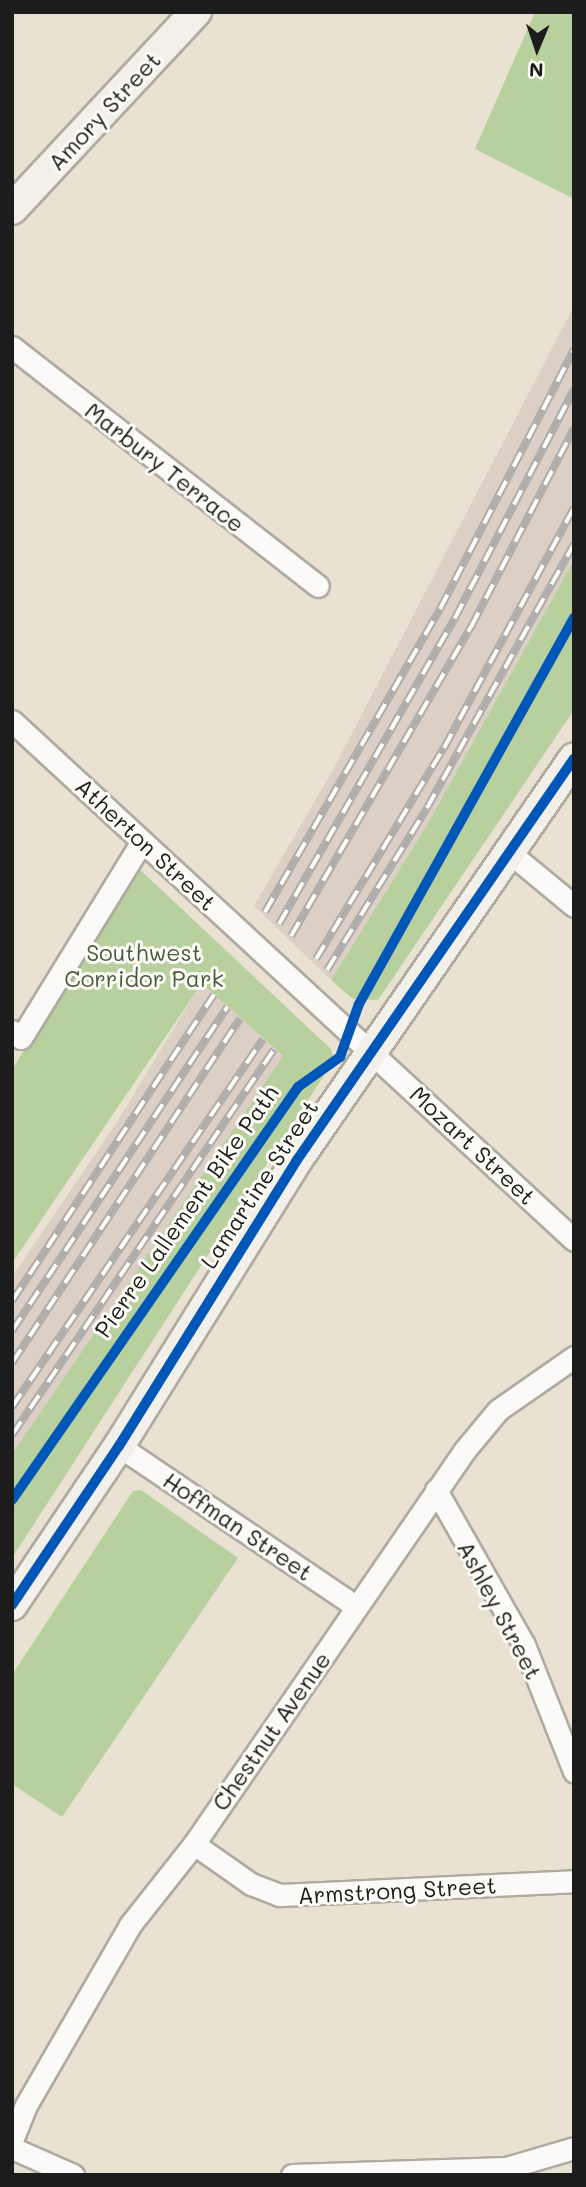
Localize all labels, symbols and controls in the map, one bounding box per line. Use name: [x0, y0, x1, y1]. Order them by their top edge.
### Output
north arrow: [502, 14, 572, 84]
street label: Amory Street: [42, 46, 166, 176]
text: N: [529, 58, 544, 83]
street label: Marbury Terrace: [80, 396, 250, 538]
street label: Atherton Street: [70, 772, 222, 916]
park label: Southwest Corridor Park: [64, 938, 224, 992]
street label: Pierre Lallement Bike Path: [88, 1080, 284, 1342]
street label: Mozart Street: [405, 1080, 541, 1210]
street label: Lamartine Street: [194, 1095, 324, 1273]
street label: Hoffman Street: [158, 1466, 318, 1586]
street label: Ashley Street: [452, 1536, 548, 1684]
street label: Chestnut Avenue: [206, 1646, 336, 1816]
street label: Armstrong Street: [297, 1871, 497, 1909]

